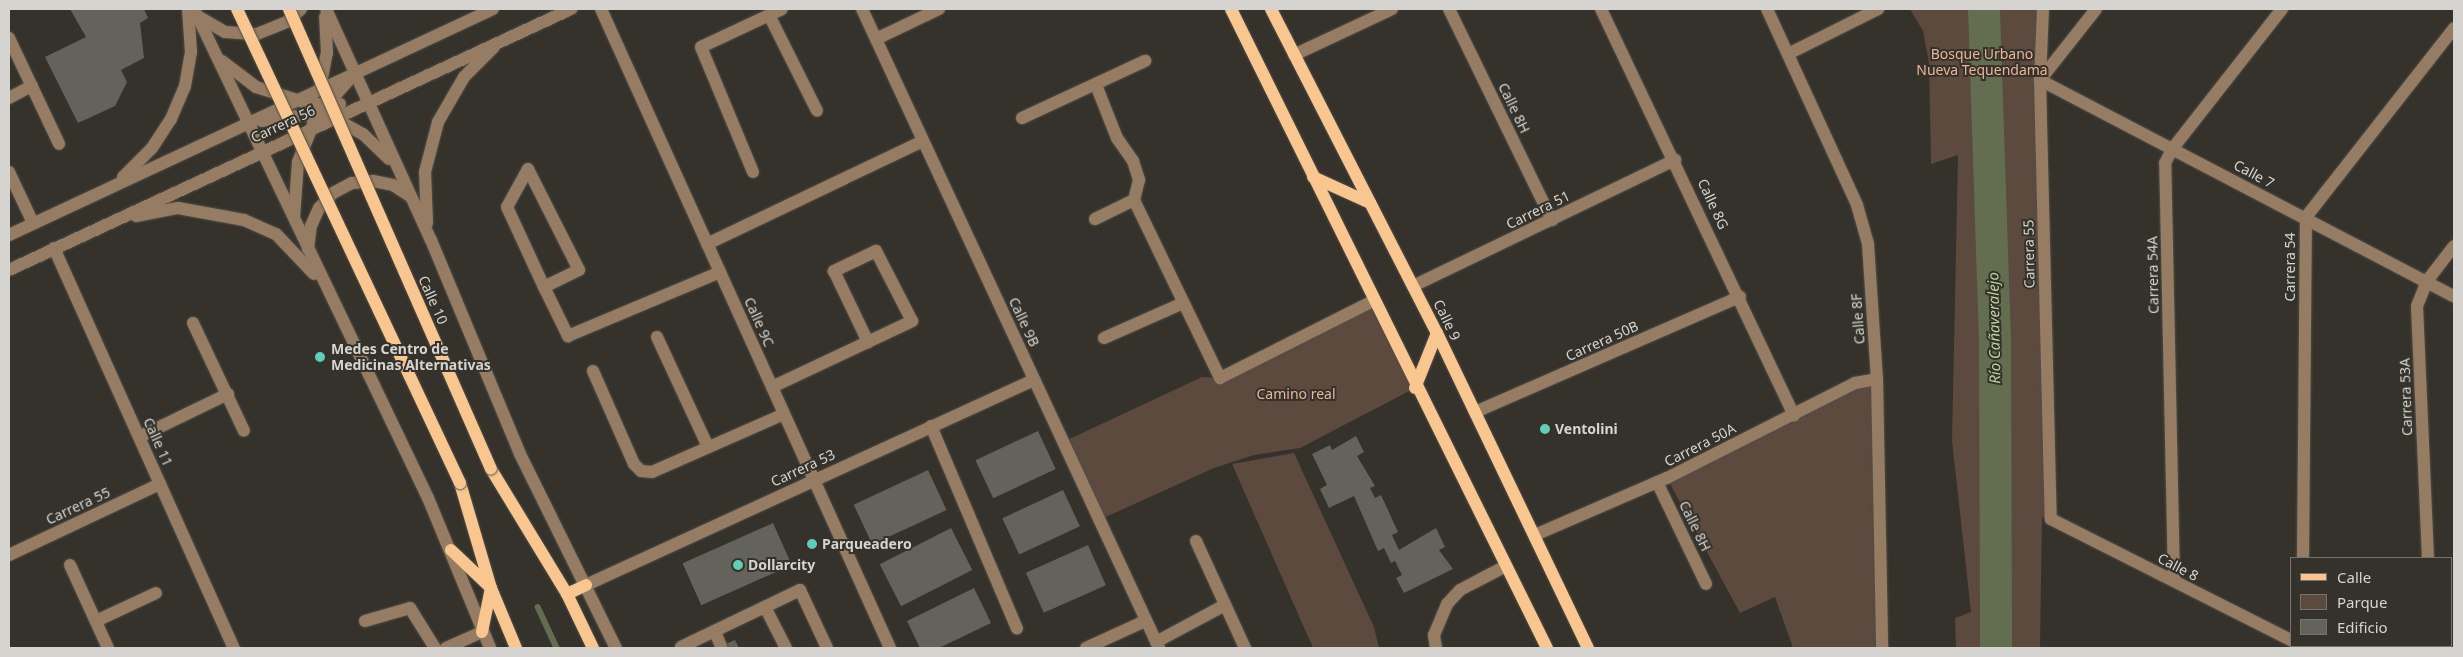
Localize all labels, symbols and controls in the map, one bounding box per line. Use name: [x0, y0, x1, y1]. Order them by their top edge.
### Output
park label: Bosque Urbano Nueva Tequendama: [1916, 46, 2048, 78]
street label: Calle 8H: [1495, 80, 1533, 136]
street label: Carrera 56: [248, 102, 318, 146]
street label: Calle 7: [2231, 156, 2277, 192]
street label: Calle 8G: [1694, 176, 1732, 232]
street label: Carrera 51: [1503, 187, 1573, 233]
street label: Carrera 55: [2020, 219, 2038, 289]
street label: Carrera 54: [2282, 233, 2298, 301]
street label: Carrera 54A: [2144, 236, 2162, 314]
water label: Río Cañaveralejo: [1984, 272, 2004, 384]
street label: Calle 10: [415, 273, 451, 327]
street label: Calle 8F: [1848, 293, 1868, 345]
street label: Calle 9C: [741, 295, 777, 349]
street label: Calle 9B: [1005, 295, 1043, 349]
street label: Calle 9: [1430, 297, 1464, 343]
street label: Carrera 50B: [1563, 317, 1641, 365]
place label: Medes Centro de Medicinas Alternativas: [331, 341, 491, 374]
marker: Medes Centro de Medicinas Alternativas: [313, 350, 327, 364]
street label: Carrera 53A: [2396, 358, 2416, 436]
park label: Camino real: [1256, 386, 1336, 402]
street label: Calle 11: [140, 415, 176, 469]
street label: Carrera 50A: [1662, 420, 1738, 470]
place label: Ventolini: [1555, 421, 1618, 437]
marker: Ventolini: [1539, 423, 1551, 435]
street label: Carrera 53: [768, 446, 838, 490]
street label: Carrera 55: [43, 484, 113, 528]
street label: Calle 8H: [1676, 498, 1714, 554]
place label: Parqueadero: [822, 536, 912, 552]
marker: Parqueadero: [806, 538, 818, 550]
street label: Calle 8: [2155, 550, 2201, 584]
place label: Dollarcity: [748, 557, 815, 573]
legend: [2290, 557, 2453, 647]
marker: Dollarcity: [732, 559, 744, 571]
text: Calle: [2337, 567, 2371, 587]
text: Parque: [2337, 592, 2387, 612]
text: Edificio: [2337, 617, 2388, 637]

